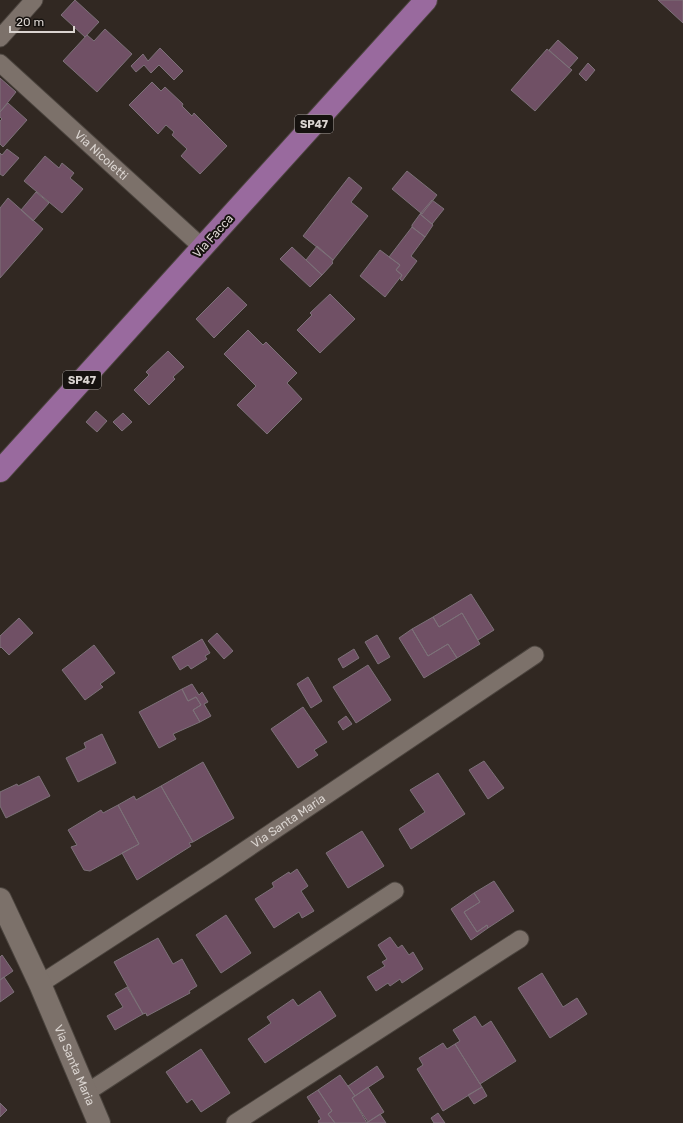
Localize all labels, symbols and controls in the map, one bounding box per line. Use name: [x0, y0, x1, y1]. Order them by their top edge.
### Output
scale bar: [10, 8, 74, 34]
text: 20 m: [16, 15, 44, 29]
road number: SP47: [295, 115, 333, 133]
street label: Via Nicoletti: [72, 128, 131, 183]
street label: Via Facca: [190, 211, 236, 261]
road number: SP47: [63, 371, 101, 389]
street label: Via Santa Maria: [249, 791, 328, 851]
street label: Via Santa Maria: [51, 1023, 98, 1107]

